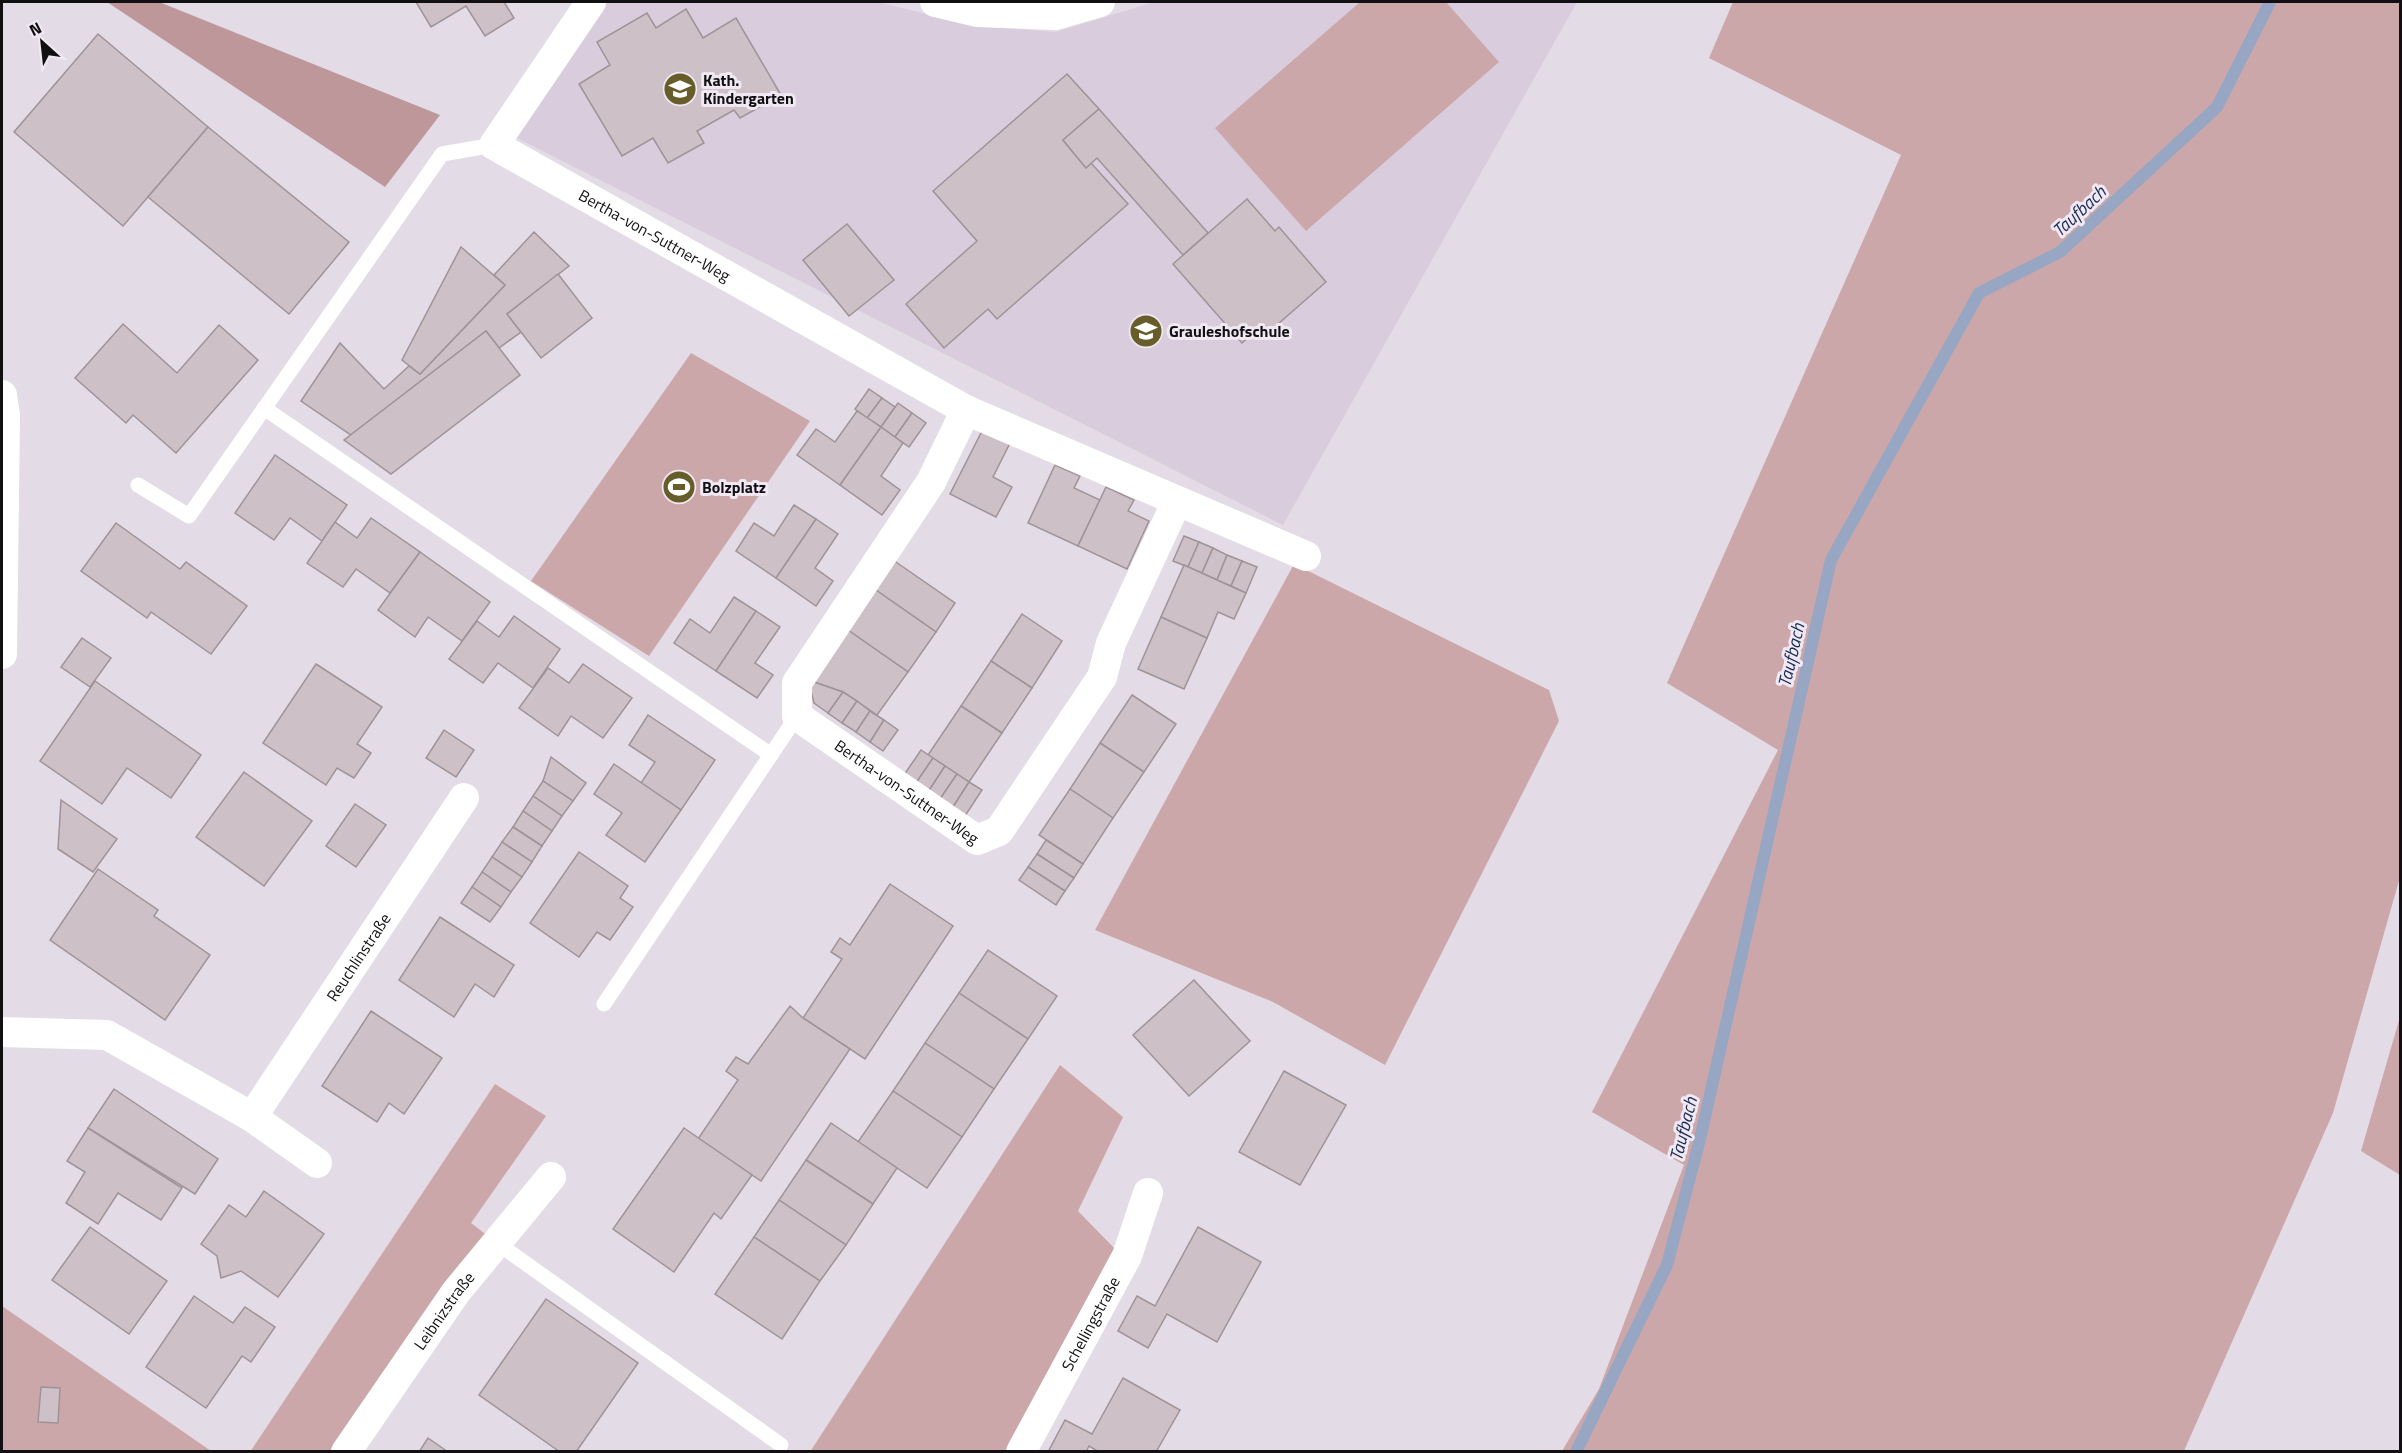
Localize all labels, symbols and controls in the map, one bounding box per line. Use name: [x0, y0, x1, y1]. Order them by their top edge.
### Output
north arrow: [12, 12, 72, 72]
text: N: [25, 15, 46, 42]
place label: Kath. Kindergarten: [703, 68, 794, 110]
school or university icon: Kath. Kindergarten: [662, 71, 698, 107]
water label: Taufbach: [2046, 178, 2113, 243]
street label: Bertha-von-Suttner-Weg: [574, 183, 735, 287]
school or university icon: Grauleshofschule: [1128, 313, 1164, 349]
place label: Grauleshofschule: [1169, 319, 1290, 343]
sports icon: Bolzplatz: [661, 469, 697, 505]
place label: Bolzplatz: [702, 475, 766, 499]
water label: Taufbach: [1771, 619, 1812, 690]
street label: Bertha-von-Suttner-Weg: [830, 733, 984, 850]
street label: Reuchlinstraße: [320, 908, 396, 1006]
water label: Taufbach: [1662, 1093, 1704, 1164]
street label: Leibnizstraße: [408, 1266, 480, 1355]
street label: Schellingstraße: [1055, 1272, 1126, 1375]

